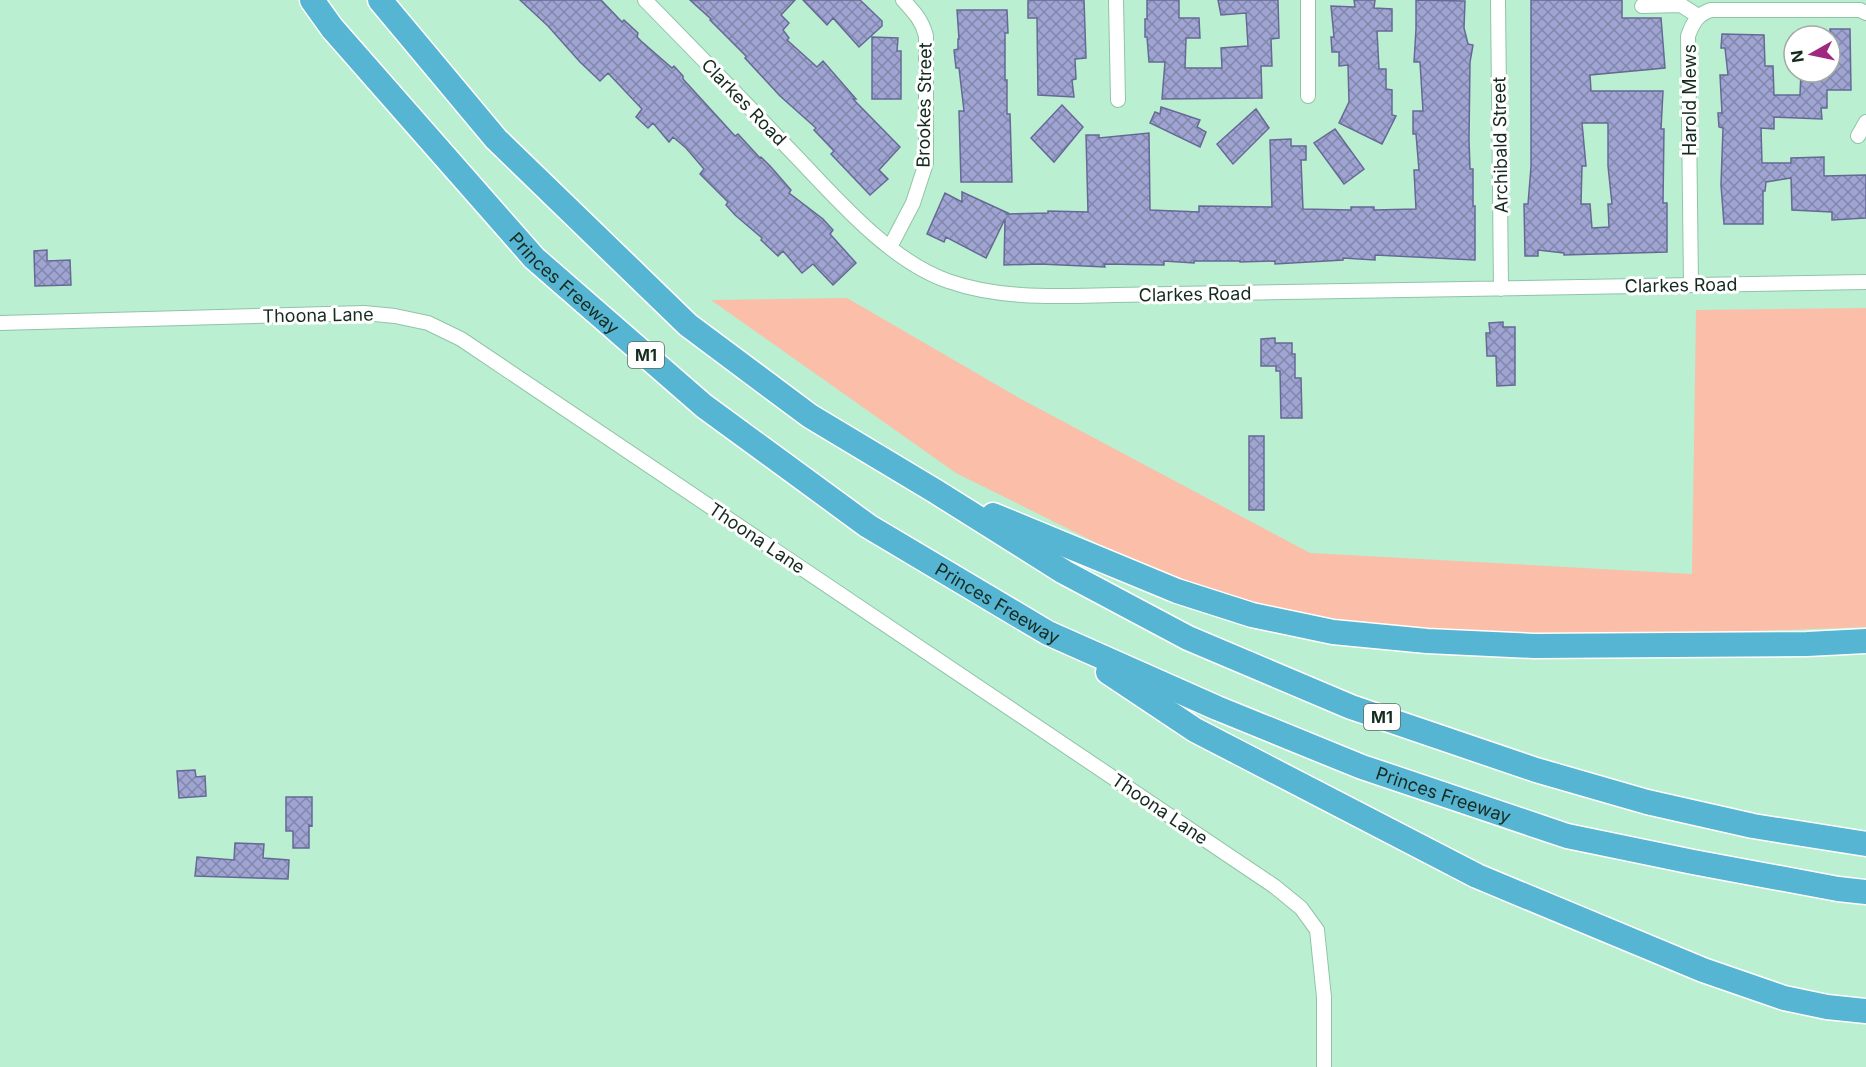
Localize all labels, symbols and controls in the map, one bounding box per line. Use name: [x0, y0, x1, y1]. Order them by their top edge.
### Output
north arrow: [1782, 24, 1842, 84]
street label: Brookes Street: [912, 42, 936, 168]
street label: Harold Mews: [1679, 44, 1700, 156]
text: N: [1786, 49, 1808, 64]
street label: Clarkes Road: [697, 54, 791, 150]
street label: Archibald Street: [1488, 76, 1512, 214]
street label: Princes Freeway: [506, 228, 624, 338]
street label: Clarkes Road: [1625, 274, 1737, 296]
street label: Clarkes Road: [1139, 283, 1251, 305]
street label: Thoona Lane: [262, 304, 374, 326]
road number: M1: [628, 342, 664, 368]
street label: Thoona Lane: [705, 498, 809, 578]
street label: Princes Freeway: [932, 558, 1063, 647]
road number: M1: [1364, 704, 1400, 730]
street label: Princes Freeway: [1373, 762, 1514, 827]
street label: Thoona Lane: [1108, 769, 1212, 849]

